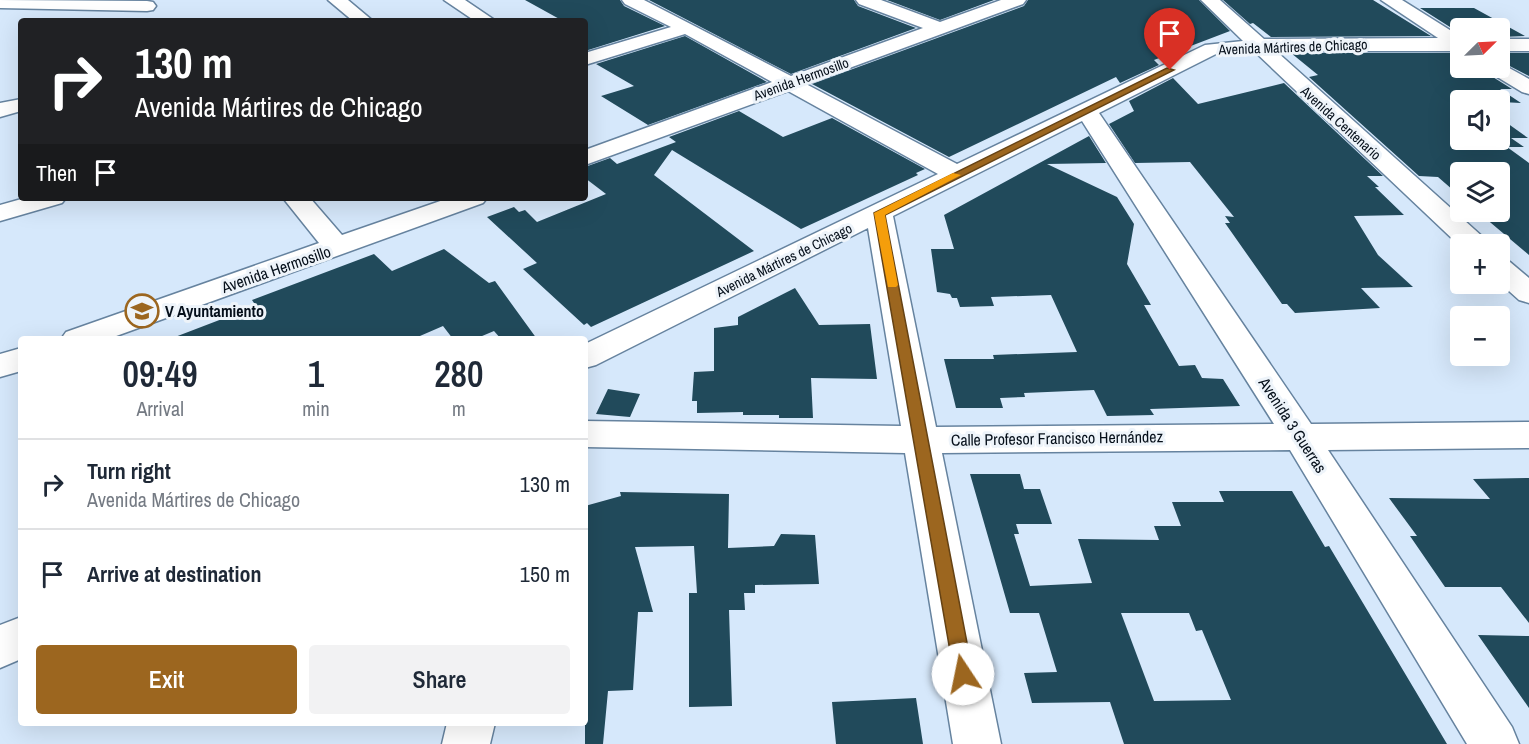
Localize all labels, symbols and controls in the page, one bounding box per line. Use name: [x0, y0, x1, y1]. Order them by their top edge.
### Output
pin: [1144, 8, 1195, 70]
icon: arrive: [1153, 17, 1186, 50]
north arrow: [1450, 18, 1510, 78]
map controls: [1450, 18, 1510, 366]
text: 130 m: [135, 35, 233, 91]
street label: Avenida Mártires de Chicago: [1217, 35, 1368, 59]
icon: right: [36, 42, 114, 120]
street label: Avenida Hermosillo: [750, 53, 851, 105]
street label: Avenida Centenario: [1296, 82, 1385, 164]
text: Avenida Mártires de Chicago: [135, 89, 423, 125]
button: sound: [1450, 90, 1510, 150]
icon: arrive: [89, 156, 122, 189]
text: Then: [36, 158, 77, 188]
button: layers: [1450, 162, 1510, 222]
street label: Avenida Mártires de Chicago: [712, 219, 855, 301]
button: +: [1450, 234, 1510, 294]
street label: Avenida Hermosillo: [217, 240, 334, 298]
school or university icon: V Ayuntamiento: [124, 293, 160, 329]
place label: V Ayuntamiento: [165, 300, 264, 322]
button: −: [1450, 306, 1510, 366]
text: 09:49: [123, 350, 198, 398]
text: 1: [308, 350, 324, 398]
text: 280: [434, 350, 483, 398]
street label: Avenida 3 Guerras: [1253, 372, 1332, 477]
text: Arrival: [136, 395, 184, 422]
text: min: [302, 395, 330, 422]
text: m: [452, 395, 466, 422]
street label: Calle Profesor Francisco Hernández: [951, 425, 1164, 451]
text: Turn right: [87, 456, 171, 486]
icon: right: [36, 468, 69, 501]
text: 130 m: [520, 469, 570, 499]
text: Avenida Mártires de Chicago: [87, 486, 300, 513]
icon: arrive: [36, 558, 69, 591]
text: Arrive at destination: [87, 559, 261, 589]
text: 150 m: [520, 559, 570, 589]
position arrow: [931, 642, 995, 706]
button: Exit: [36, 645, 297, 714]
button: Share: [309, 645, 570, 714]

